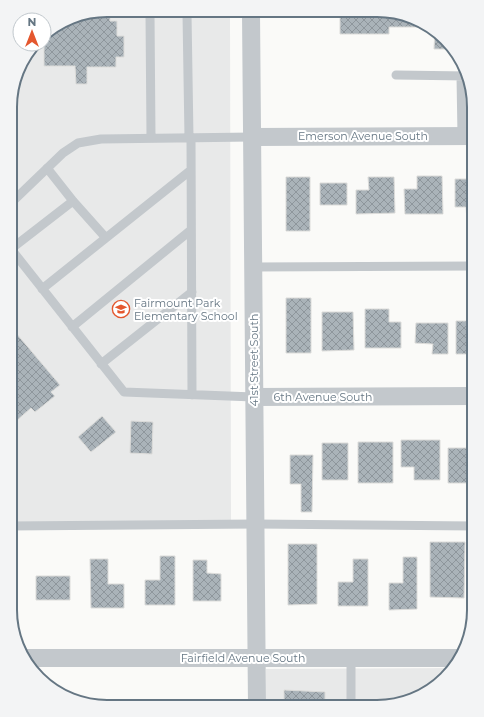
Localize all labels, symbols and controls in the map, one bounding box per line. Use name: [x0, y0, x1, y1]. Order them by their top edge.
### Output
north arrow: [12, 12, 52, 52]
text: N: [28, 15, 36, 29]
street label: Emerson Avenue South: [298, 129, 428, 143]
place label: Fairmount Park Elementary School: [134, 296, 238, 323]
school or university icon: Fairmount Park Elementary School: [111, 299, 131, 319]
street label: 41st Street South: [247, 314, 261, 406]
street label: 6th Avenue South: [274, 390, 372, 404]
street label: Fairfield Avenue South: [181, 651, 305, 665]

